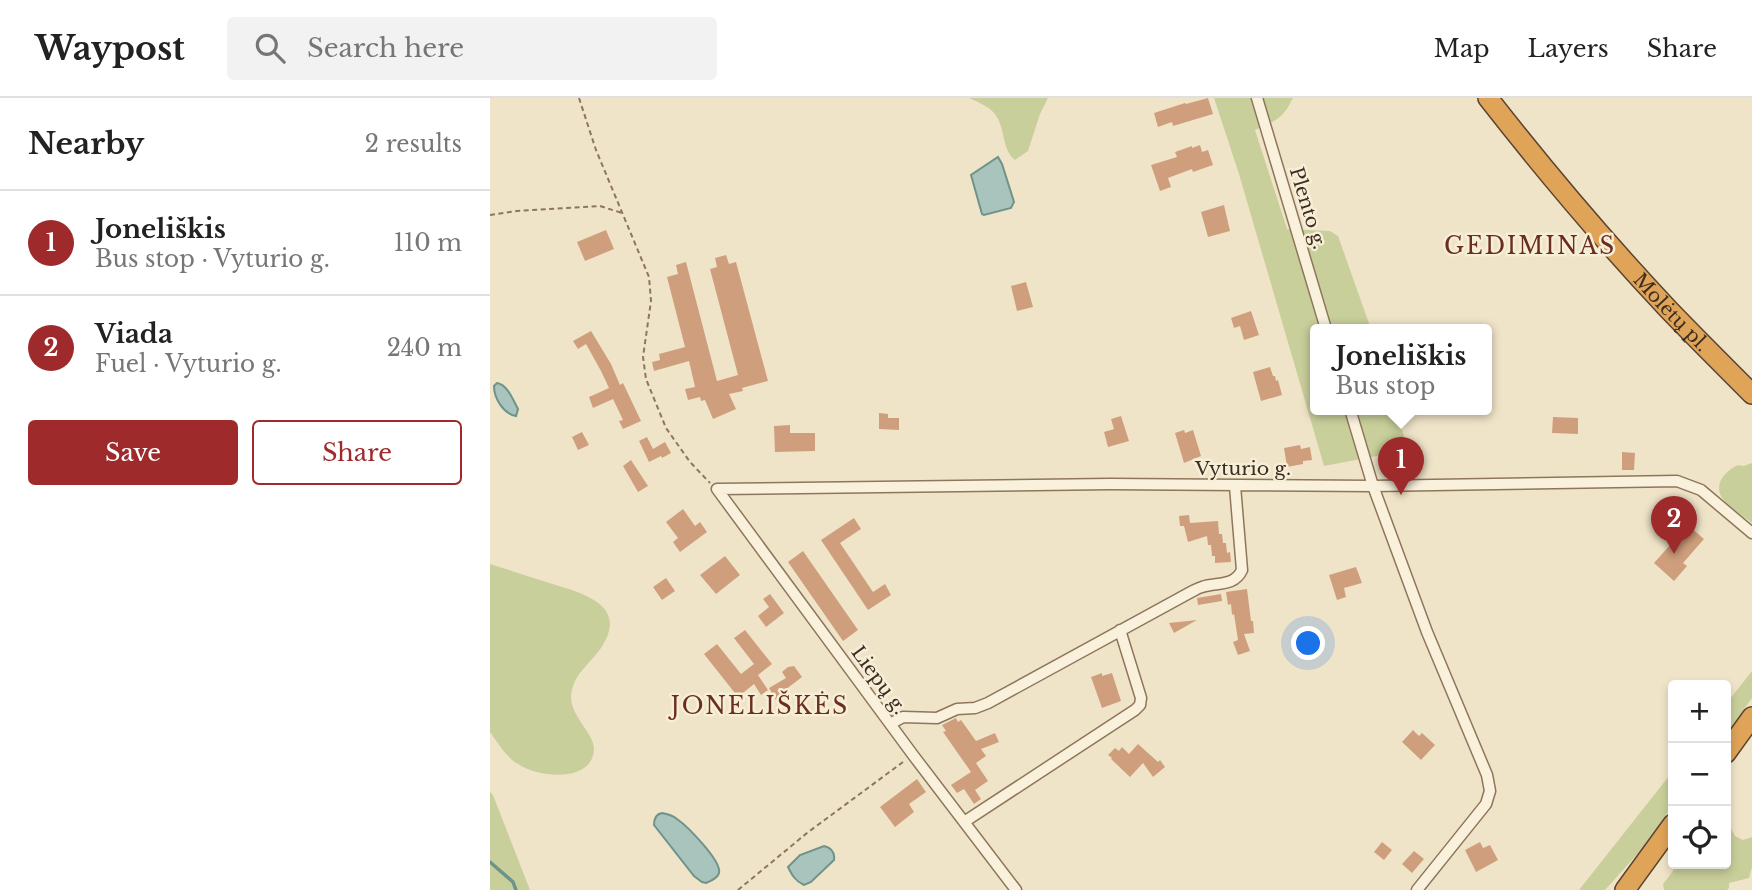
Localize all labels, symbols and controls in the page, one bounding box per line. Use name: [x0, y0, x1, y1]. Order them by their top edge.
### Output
search box: [227, 17, 717, 80]
text: Waypost: [35, 28, 185, 69]
icon: search: [251, 29, 289, 67]
text: Search here: [307, 32, 464, 64]
text: Map: [1434, 34, 1490, 63]
text: Layers: [1528, 34, 1609, 63]
text: Share: [1647, 34, 1717, 63]
text: Nearby: [28, 125, 144, 162]
text: 2 results: [365, 130, 462, 158]
street label: Plento g.: [1285, 164, 1331, 252]
text: Joneliškis: [95, 213, 226, 245]
text: 1: [46, 229, 56, 257]
text: 110 m: [394, 229, 462, 257]
district label: GEDIMINAS: [1444, 232, 1616, 260]
text: Bus stop · Vyturio g.: [95, 245, 330, 273]
street label: Molėtų pl.: [1629, 268, 1714, 356]
text: Viada: [95, 318, 173, 350]
popup: [1310, 324, 1492, 415]
text: 2: [44, 334, 58, 362]
text: 240 m: [387, 334, 462, 362]
text: Joneliškis: [1336, 340, 1466, 372]
text: Fuel · Vyturio g.: [95, 350, 282, 378]
text: Bus stop: [1336, 372, 1435, 400]
button: Save: [28, 420, 238, 485]
button: Share: [252, 420, 462, 485]
pin: 1: [1378, 437, 1424, 495]
street label: Vyturio g.: [1194, 457, 1291, 480]
pin: 2: [1651, 496, 1697, 554]
your location: [1291, 626, 1325, 660]
street label: Liepų g.: [847, 641, 911, 719]
map controls: [1668, 680, 1731, 869]
button: +: [1668, 680, 1731, 743]
district label: JONELIŠKĖS: [668, 690, 849, 720]
button: −: [1668, 743, 1731, 806]
button: locate: [1668, 806, 1731, 869]

